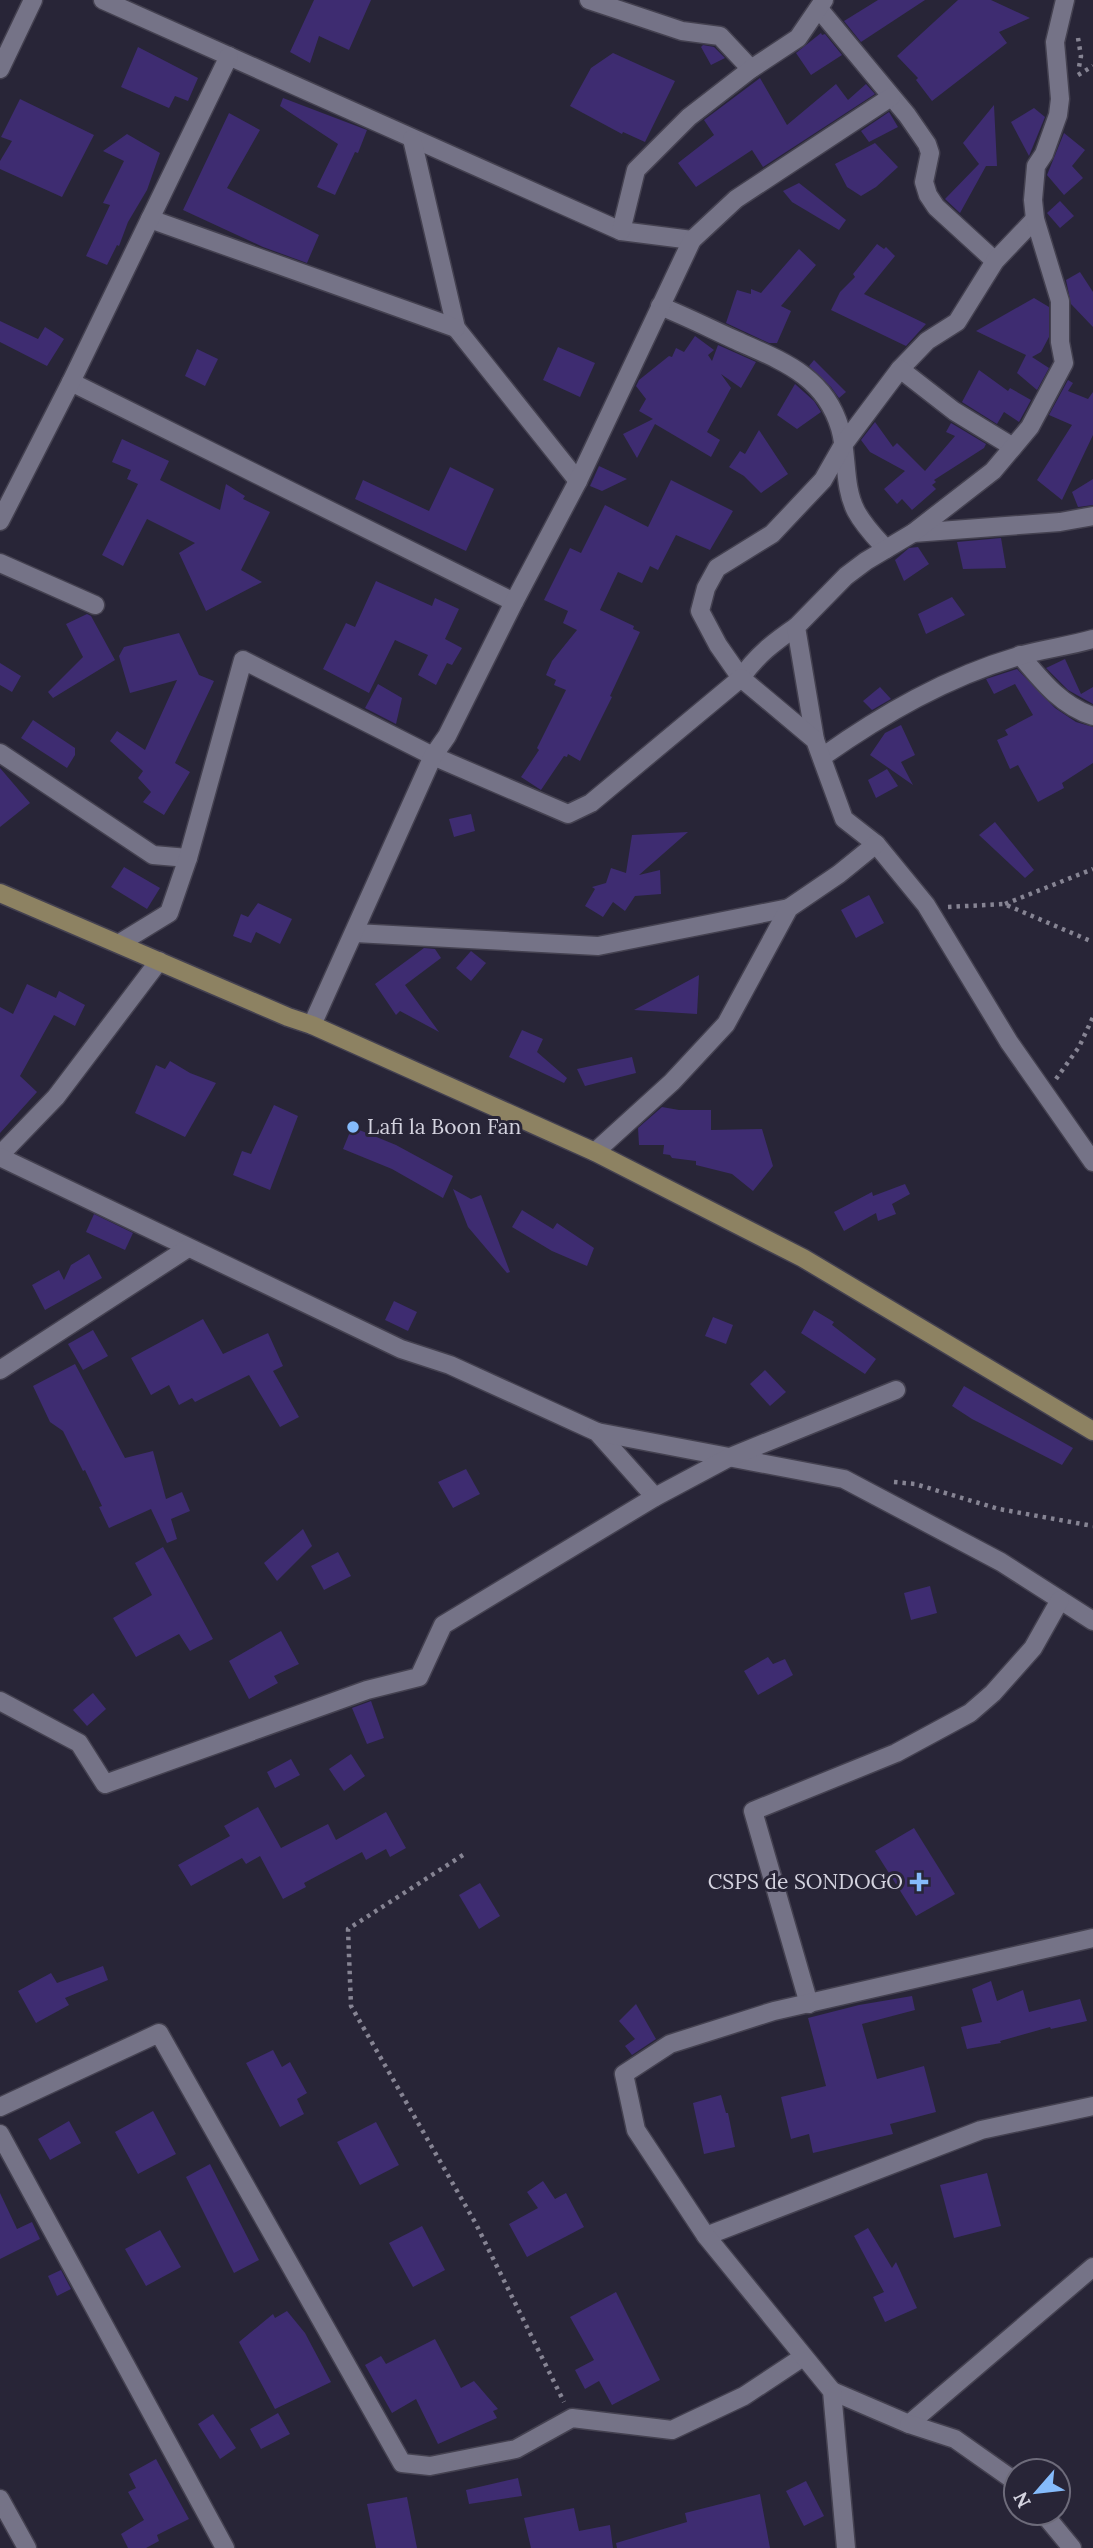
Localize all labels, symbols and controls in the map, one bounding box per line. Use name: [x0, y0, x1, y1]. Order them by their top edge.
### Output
place label: Lafi la Boon Fan: [367, 1113, 522, 1140]
marker: Lafi la Boon Fan: [345, 1119, 361, 1135]
place label: CSPS de SONDOGO: [708, 1868, 903, 1895]
marker: CSPS de SONDOGO: [909, 1872, 929, 1892]
north arrow: [1002, 2457, 1072, 2527]
text: N: [1008, 2488, 1036, 2512]

